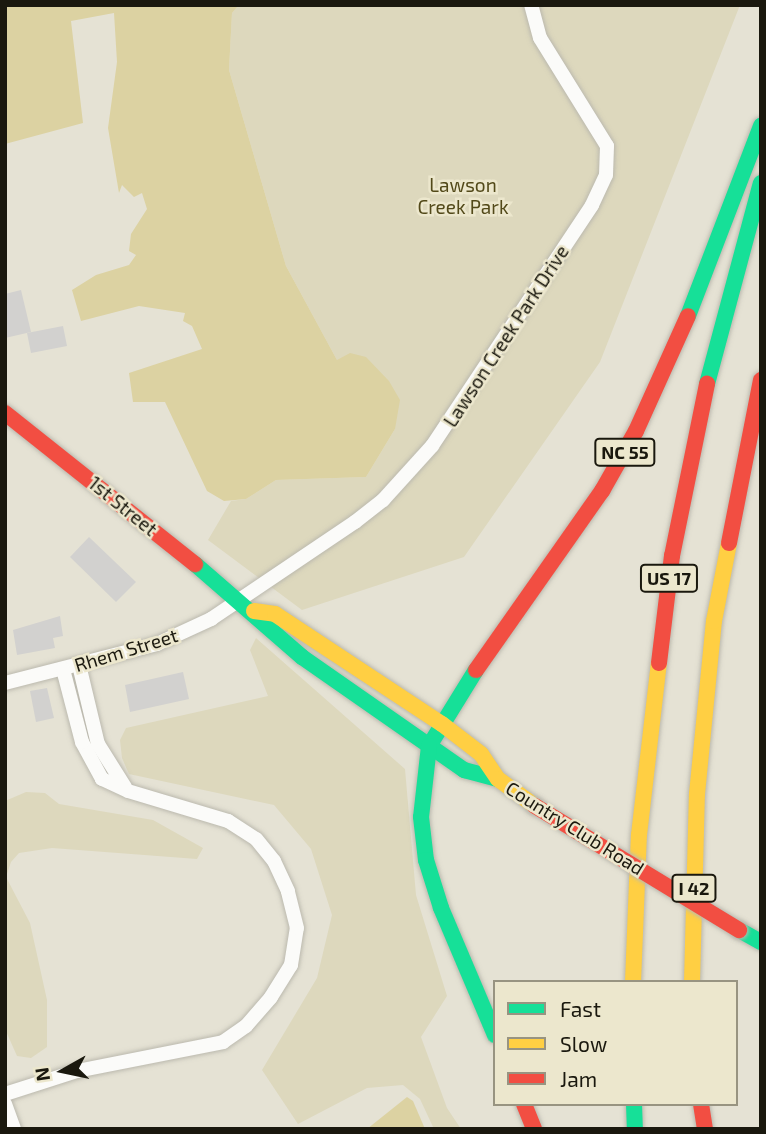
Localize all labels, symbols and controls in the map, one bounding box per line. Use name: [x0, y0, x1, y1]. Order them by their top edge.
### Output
park label: Lawson Creek Park: [417, 174, 509, 218]
street label: Lawson Creek Park Drive: [439, 241, 573, 431]
road number: NC 55: [594, 438, 656, 466]
street label: 1st Street: [84, 471, 162, 541]
road number: US 17: [639, 564, 699, 592]
street label: Rhem Street: [72, 624, 180, 676]
street label: Country Club Road: [502, 776, 648, 880]
road number: I 42: [671, 874, 717, 903]
legend: [493, 980, 738, 1106]
text: Fast: [560, 996, 601, 1021]
text: Slow: [560, 1031, 607, 1056]
north arrow: [28, 1036, 98, 1106]
text: N: [29, 1066, 54, 1083]
text: Jam: [560, 1066, 597, 1091]

